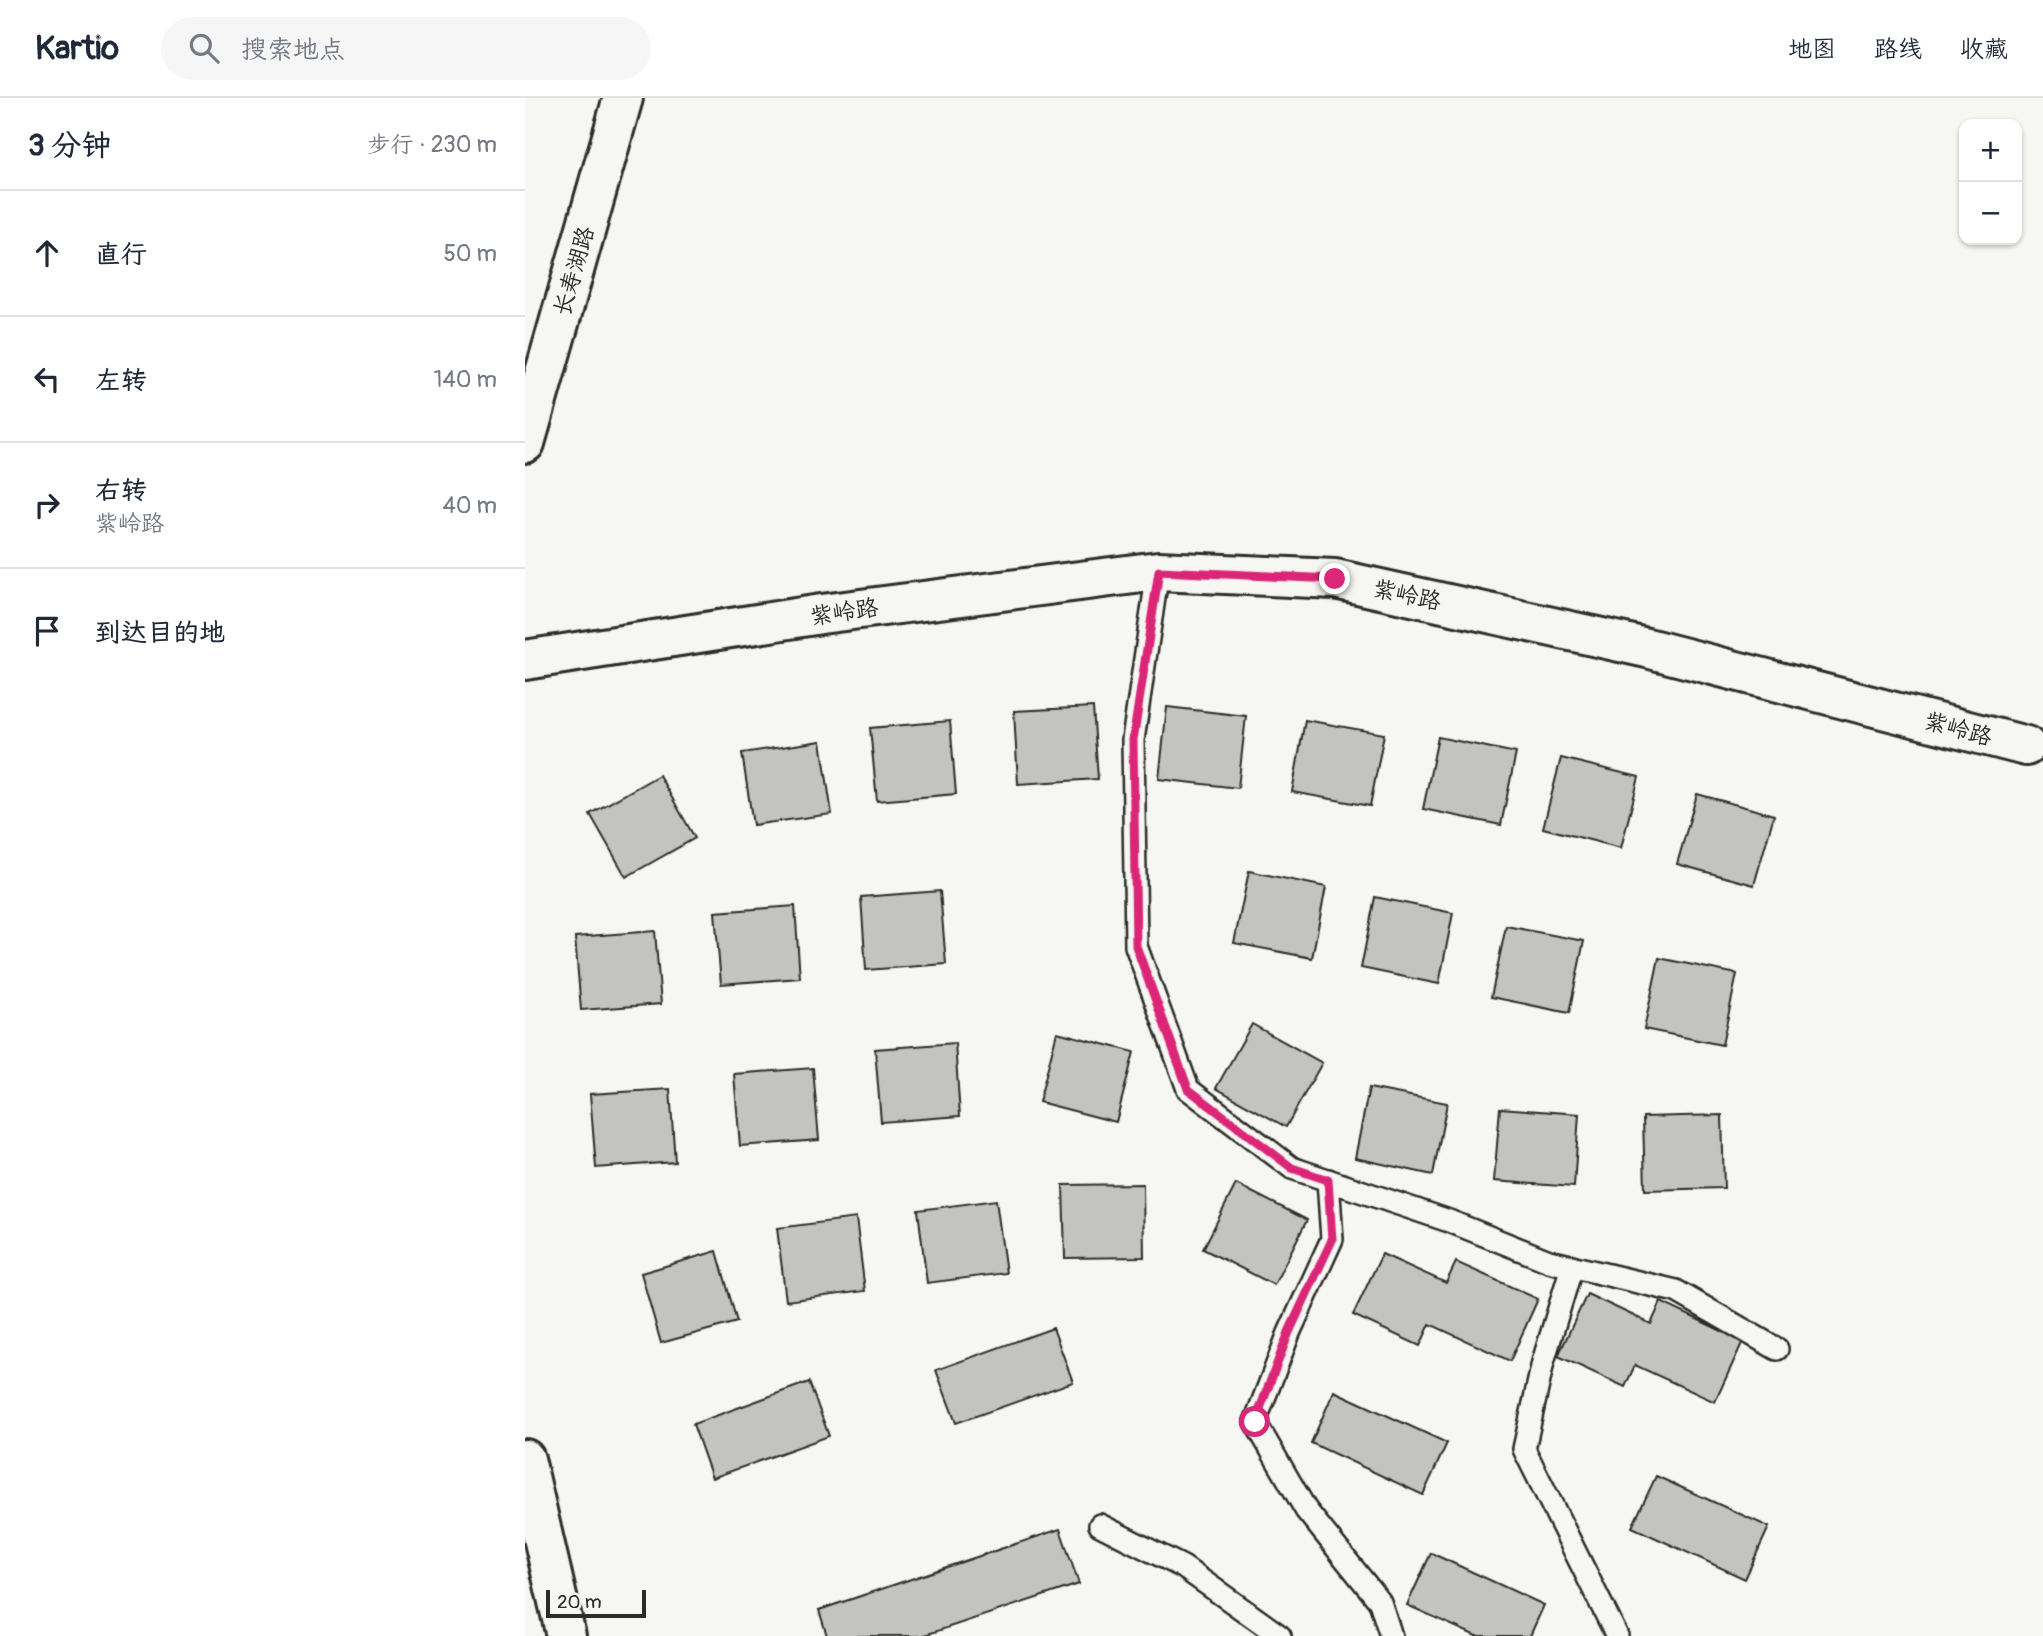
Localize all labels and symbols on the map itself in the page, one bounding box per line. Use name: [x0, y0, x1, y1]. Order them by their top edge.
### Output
street label: 长寿湖路: [547, 223, 601, 319]
route end: [1319, 563, 1350, 594]
street label: 紫岭路: [1370, 574, 1444, 616]
street label: 紫岭路: [808, 593, 880, 631]
street label: 紫岭路: [1921, 706, 1995, 752]
route start: [1239, 1406, 1270, 1437]
scale bar: [546, 1587, 646, 1619]

